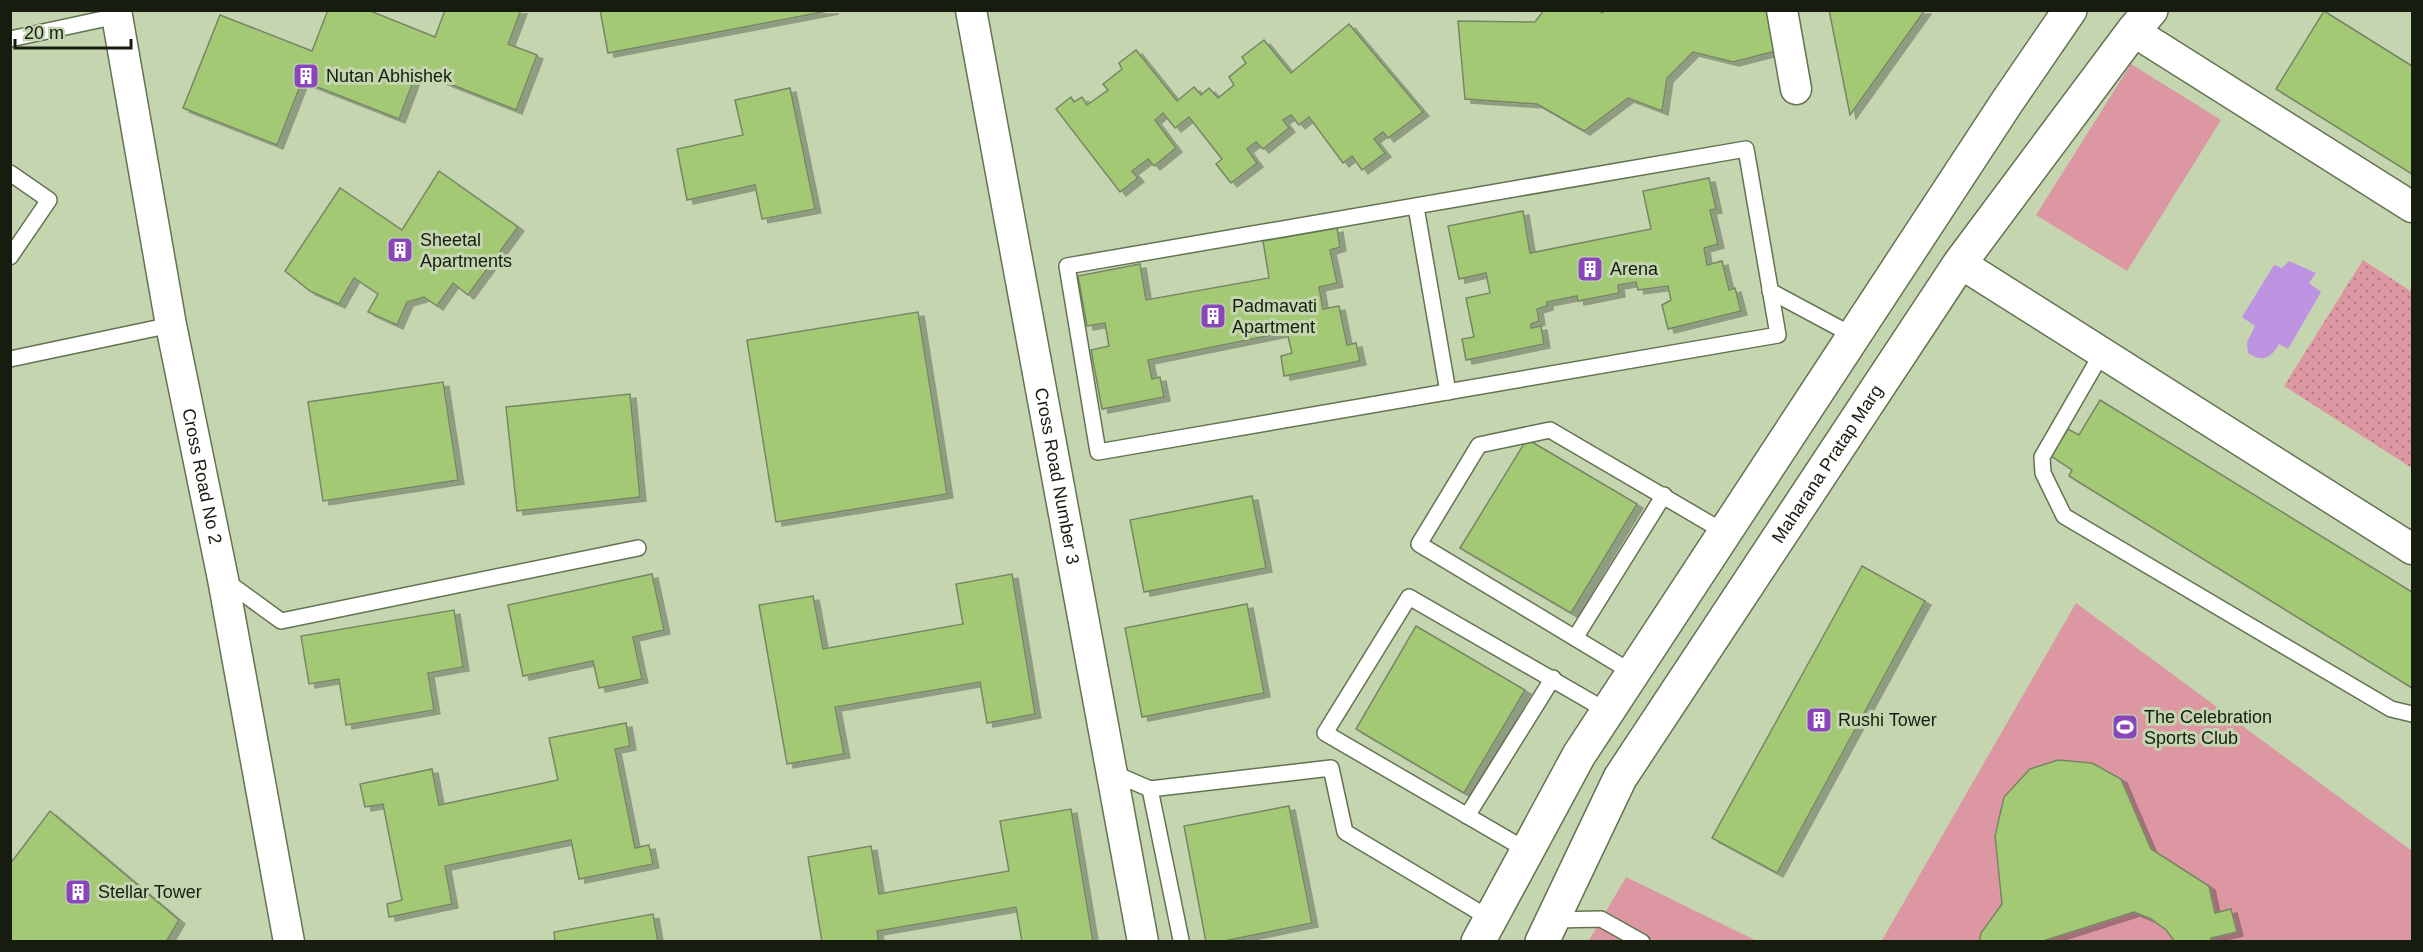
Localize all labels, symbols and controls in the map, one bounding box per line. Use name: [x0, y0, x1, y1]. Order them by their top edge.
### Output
scale bar: [15, 12, 130, 50]
text: 20 m: [24, 23, 64, 43]
building icon: Nutan Abhishek: [291, 61, 321, 91]
place label: Nutan Abhishek: [326, 66, 453, 86]
place label: Sheetal Apartments: [420, 230, 512, 271]
building icon: Sheetal Apartments: [385, 235, 415, 265]
building icon: Arena: [1575, 254, 1605, 284]
place label: Arena: [1610, 259, 1659, 279]
place label: Padmavati Apartment: [1232, 296, 1317, 337]
building icon: Padmavati Apartment: [1198, 301, 1228, 331]
street label: Maharana Pratap Marg: [1768, 381, 1887, 547]
street label: Cross Road Number 3: [1031, 386, 1083, 566]
street label: Cross Road No 2: [178, 406, 226, 546]
building icon: Rushi Tower: [1804, 705, 1834, 735]
place label: The Celebration Sports Club: [2144, 707, 2272, 748]
place label: Rushi Tower: [1838, 710, 1937, 730]
sports icon: The Celebration Sports Club: [2110, 712, 2140, 742]
building icon: Stellar Tower: [63, 877, 93, 907]
place label: Stellar Tower: [98, 882, 202, 902]

